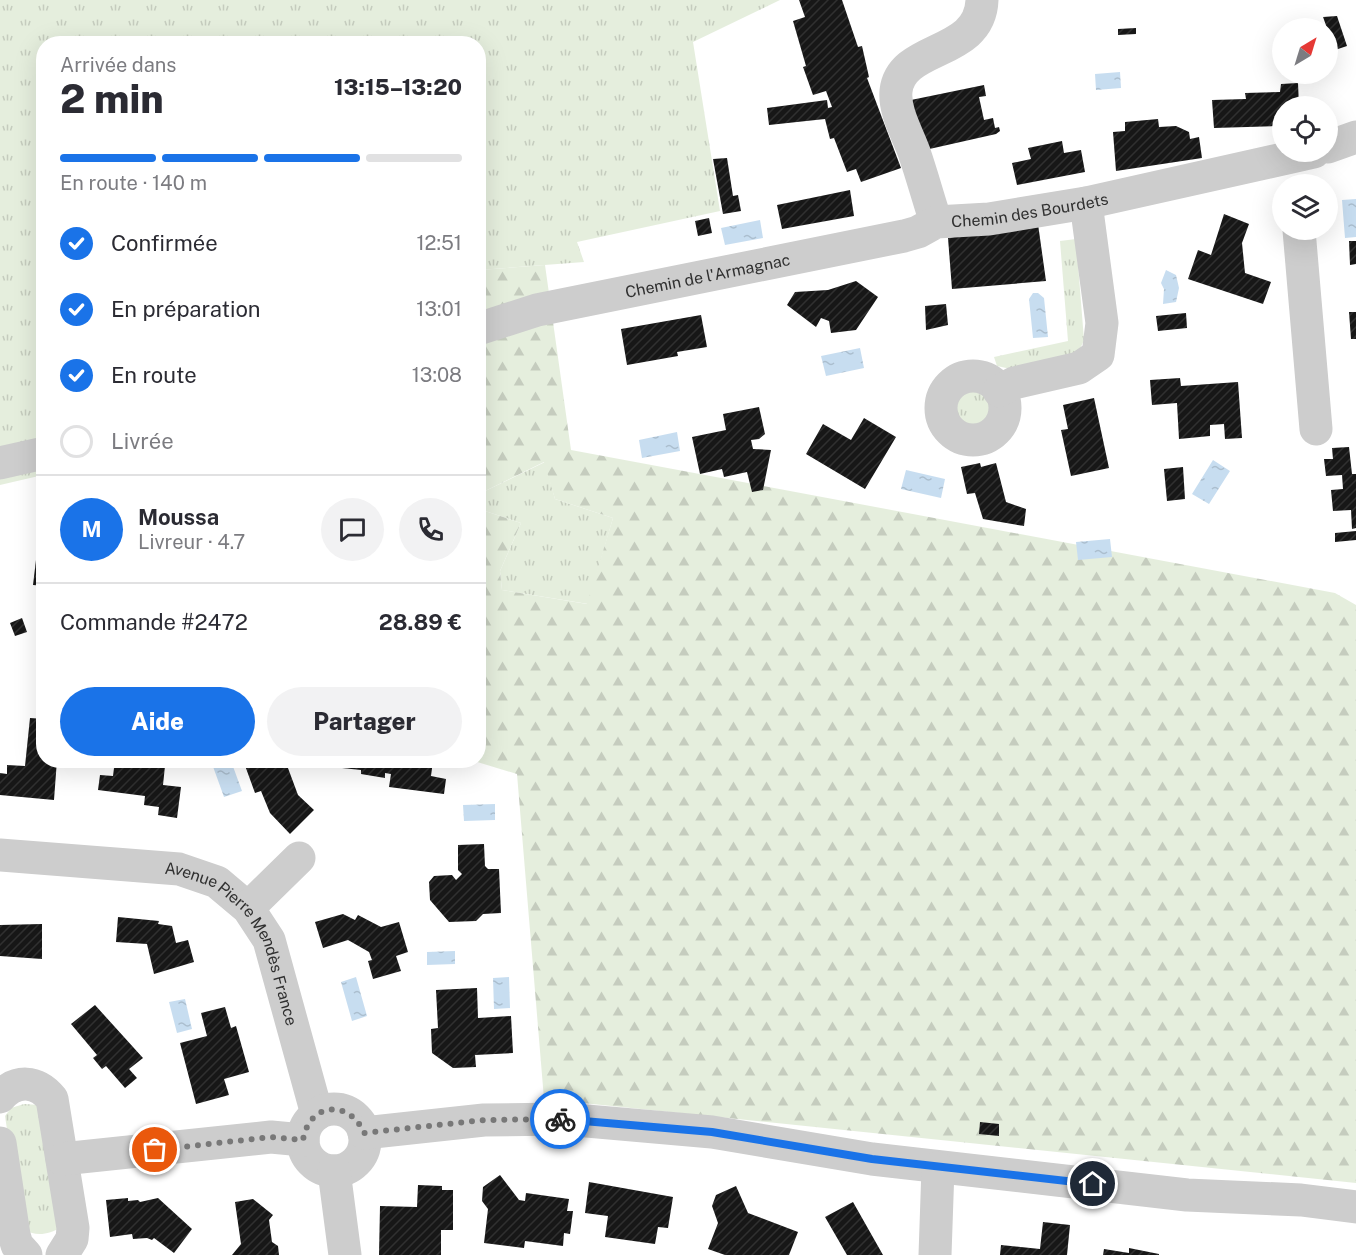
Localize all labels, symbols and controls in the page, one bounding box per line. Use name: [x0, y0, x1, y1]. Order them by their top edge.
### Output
north arrow: [1272, 18, 1338, 84]
map controls: [1272, 18, 1338, 240]
text: Arrivée dans: [60, 53, 176, 77]
text: 13:15–13:20: [334, 74, 462, 100]
text: 2 min: [60, 76, 164, 122]
button: locate: [1272, 96, 1338, 162]
text: En route · 140 m: [60, 171, 207, 195]
button: layers: [1272, 174, 1338, 240]
street label: Chemin des Bourdets: [951, 189, 1110, 231]
icon: check: [60, 227, 93, 260]
text: Confirmée: [111, 230, 218, 256]
text: 12:51: [416, 231, 462, 255]
street label: Chemin de l'Armagnac: [623, 250, 792, 301]
icon: check: [60, 293, 93, 326]
text: En préparation: [111, 296, 261, 322]
text: 13:01: [416, 297, 462, 321]
icon: check: [60, 359, 93, 392]
text: En route: [111, 362, 197, 388]
text: 13:08: [412, 363, 462, 387]
text: Livrée: [111, 428, 174, 454]
button: chat: [321, 498, 384, 561]
button: phone: [399, 498, 462, 561]
text: Moussa: [138, 504, 219, 530]
text: M: [81, 516, 102, 542]
text: Livreur · 4.7: [138, 530, 245, 554]
text: Commande #2472: [60, 609, 248, 635]
text: 28.89 €: [379, 609, 462, 635]
button: Aide: [60, 687, 255, 756]
button: Partager: [267, 687, 462, 756]
street label: Avenue Pierre Mendès France: [164, 858, 302, 1028]
courier: [530, 1089, 590, 1149]
icon: bike: [544, 1103, 577, 1136]
pin: [129, 1124, 180, 1175]
icon: bag: [138, 1133, 171, 1166]
pin: [1067, 1158, 1118, 1209]
icon: home: [1076, 1167, 1109, 1200]

